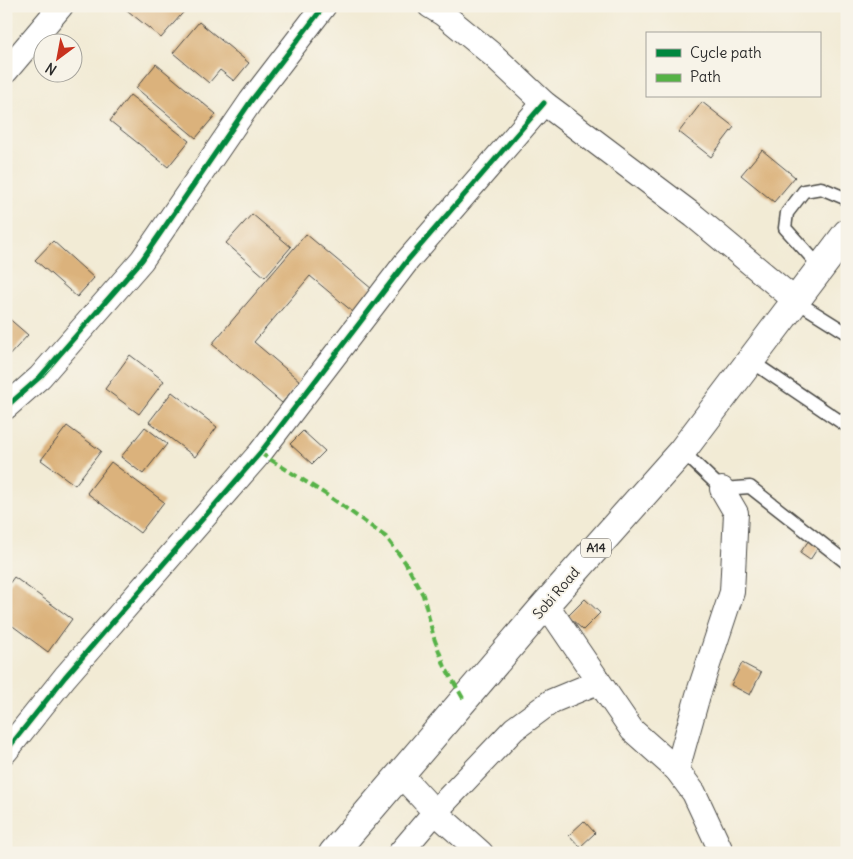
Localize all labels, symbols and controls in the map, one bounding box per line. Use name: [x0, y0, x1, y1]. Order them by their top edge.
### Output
north arrow: [32, 32, 82, 82]
legend: [646, 32, 820, 98]
text: Cycle path: [690, 43, 762, 62]
text: N: [42, 59, 60, 79]
text: Path: [690, 67, 721, 86]
road number: A14: [581, 538, 611, 558]
street label: Sobi Road: [529, 563, 583, 623]

